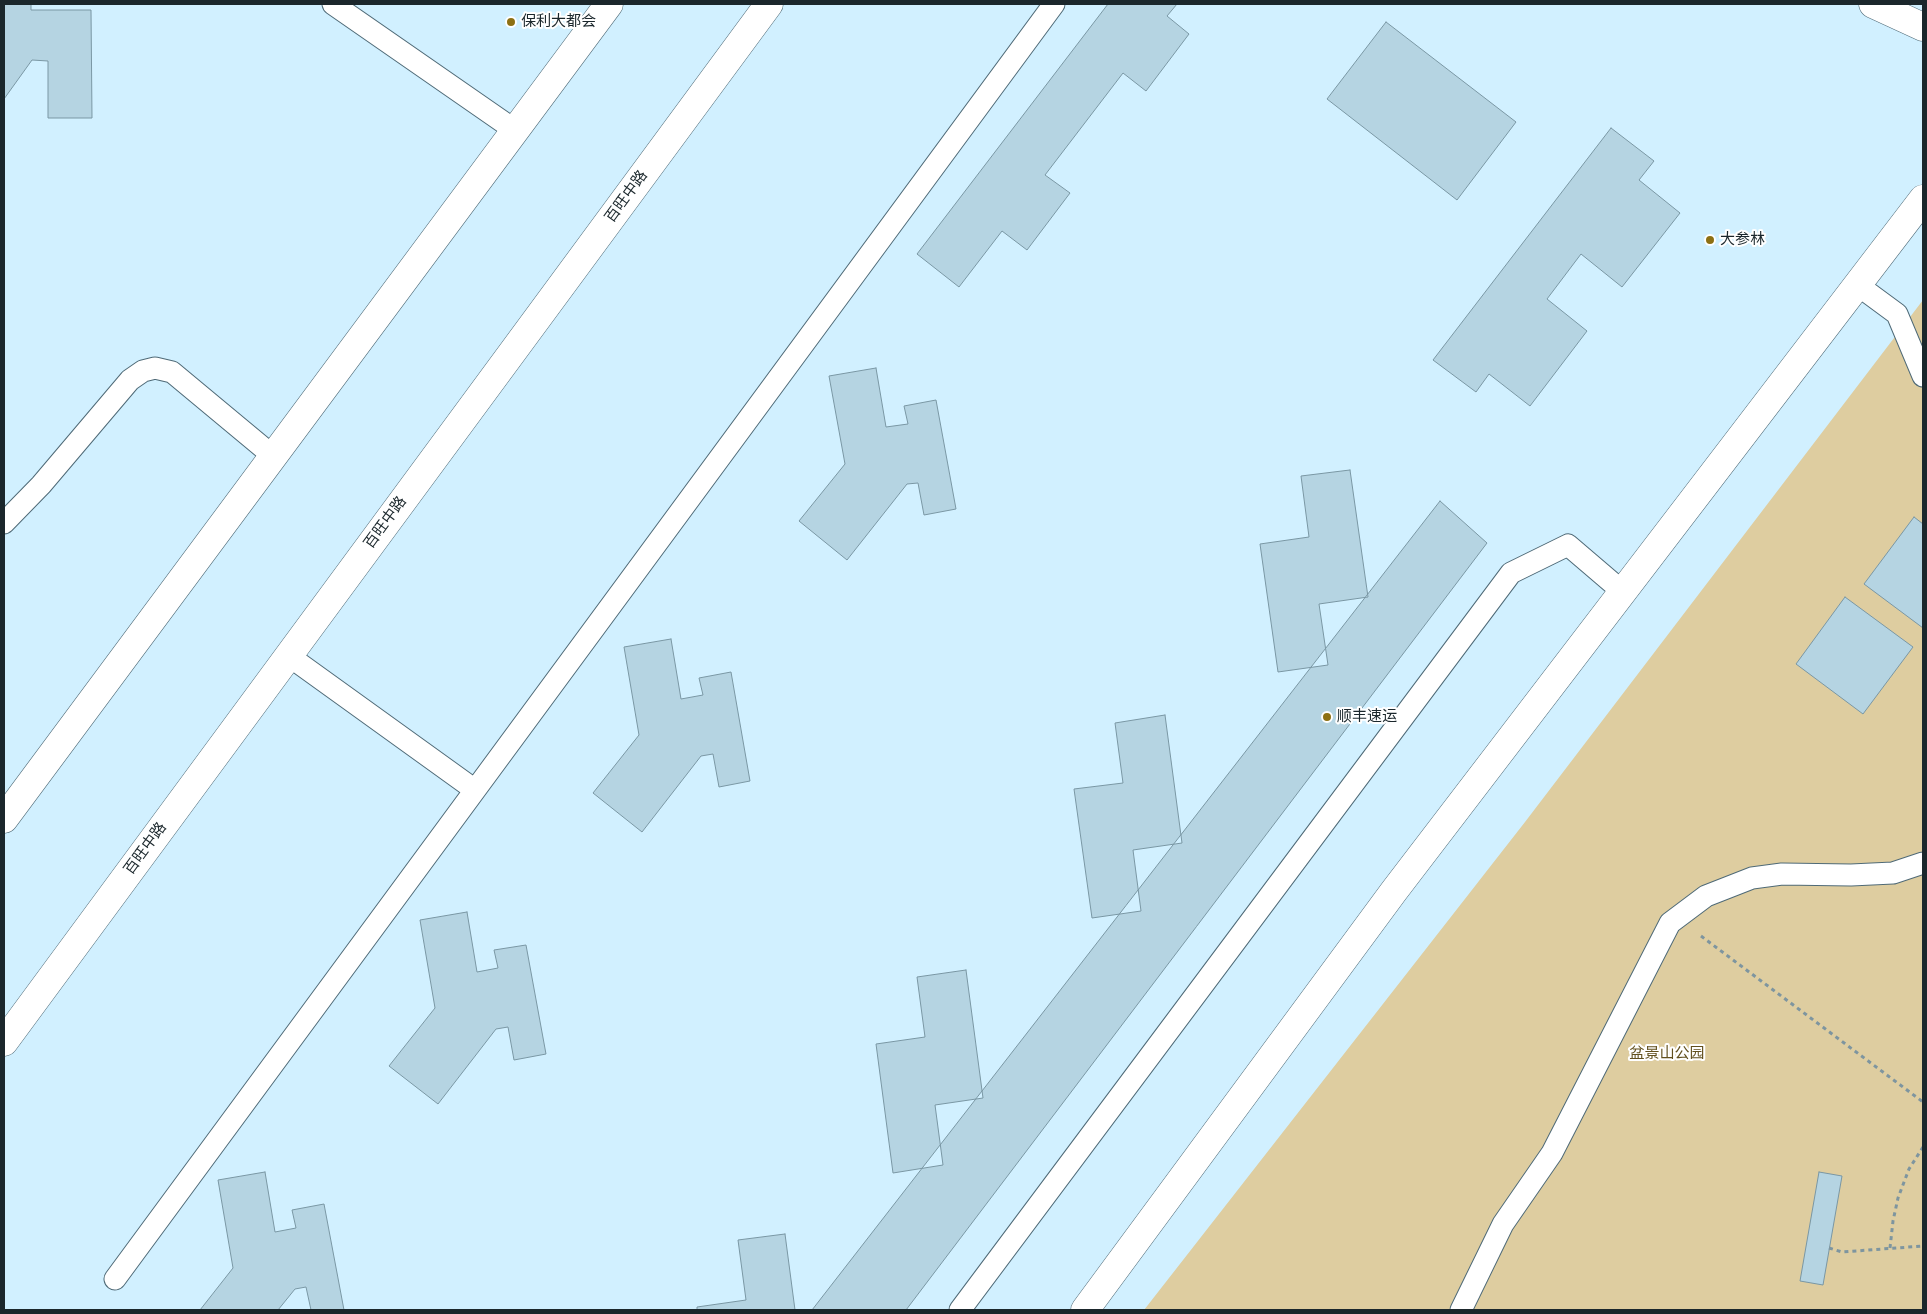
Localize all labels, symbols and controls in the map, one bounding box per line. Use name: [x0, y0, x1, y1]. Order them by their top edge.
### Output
place label: 保利大都会: [521, 13, 596, 31]
marker: 保利大都会: [505, 16, 517, 28]
street label: 百旺中路: [602, 167, 652, 227]
place label: 大参林: [1720, 231, 1765, 249]
marker: 大参林: [1704, 234, 1716, 246]
street label: 百旺中路: [361, 493, 411, 553]
place label: 顺丰速运: [1337, 708, 1397, 726]
marker: 顺丰速运: [1321, 711, 1333, 723]
street label: 百旺中路: [121, 819, 171, 879]
park label: 盆景山公园: [1630, 1045, 1704, 1063]

